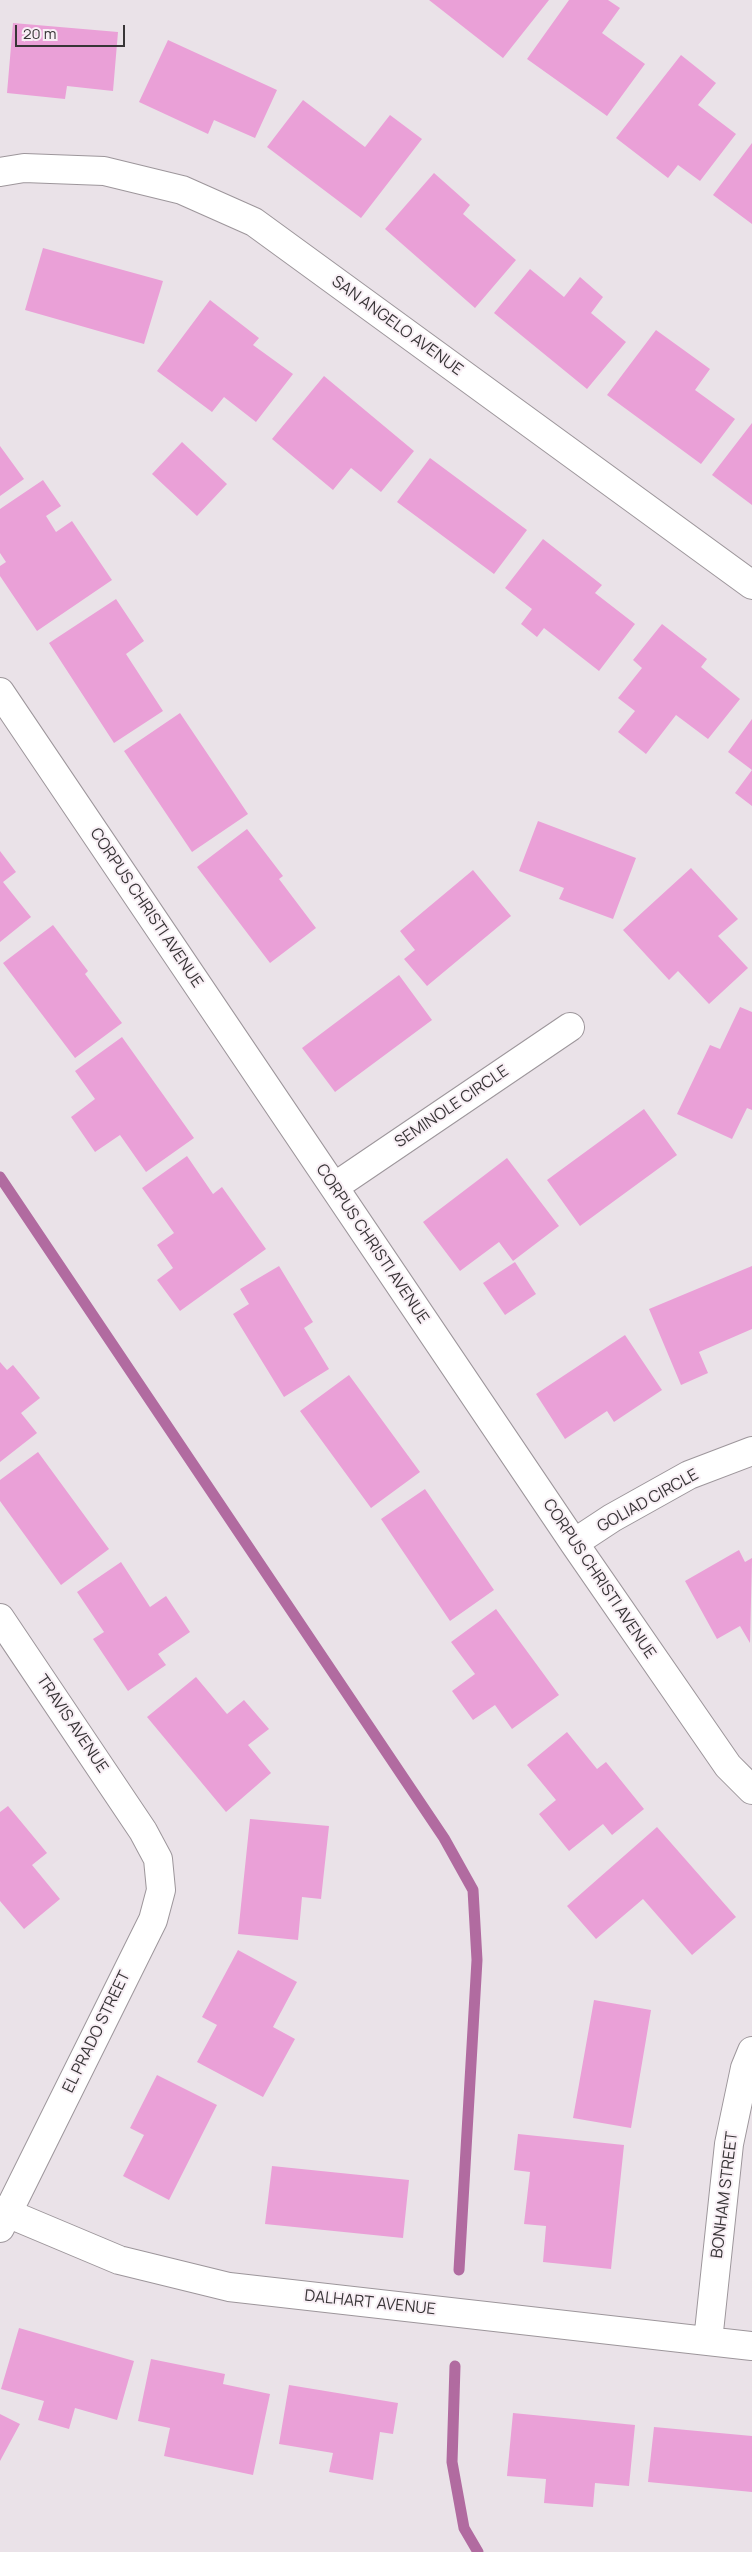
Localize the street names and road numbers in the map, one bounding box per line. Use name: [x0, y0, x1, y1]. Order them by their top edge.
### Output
street label: SAN ANGELO AVENUE: [328, 272, 466, 380]
street label: CORPUS CHRISTI AVENUE: [85, 825, 207, 991]
street label: SEMINOLE CIRCLE: [391, 1062, 513, 1152]
street label: CORPUS CHRISTI AVENUE: [311, 1161, 433, 1327]
street label: GOLIAD CIRCLE: [594, 1465, 702, 1537]
street label: CORPUS CHRISTI AVENUE: [538, 1496, 660, 1662]
street label: TRAVIS AVENUE: [32, 1671, 112, 1777]
street label: EL PRADO STREET: [59, 1968, 135, 2096]
street label: BONHAM STREET: [708, 2131, 742, 2259]
street label: DALHART AVENUE: [303, 2287, 437, 2319]

